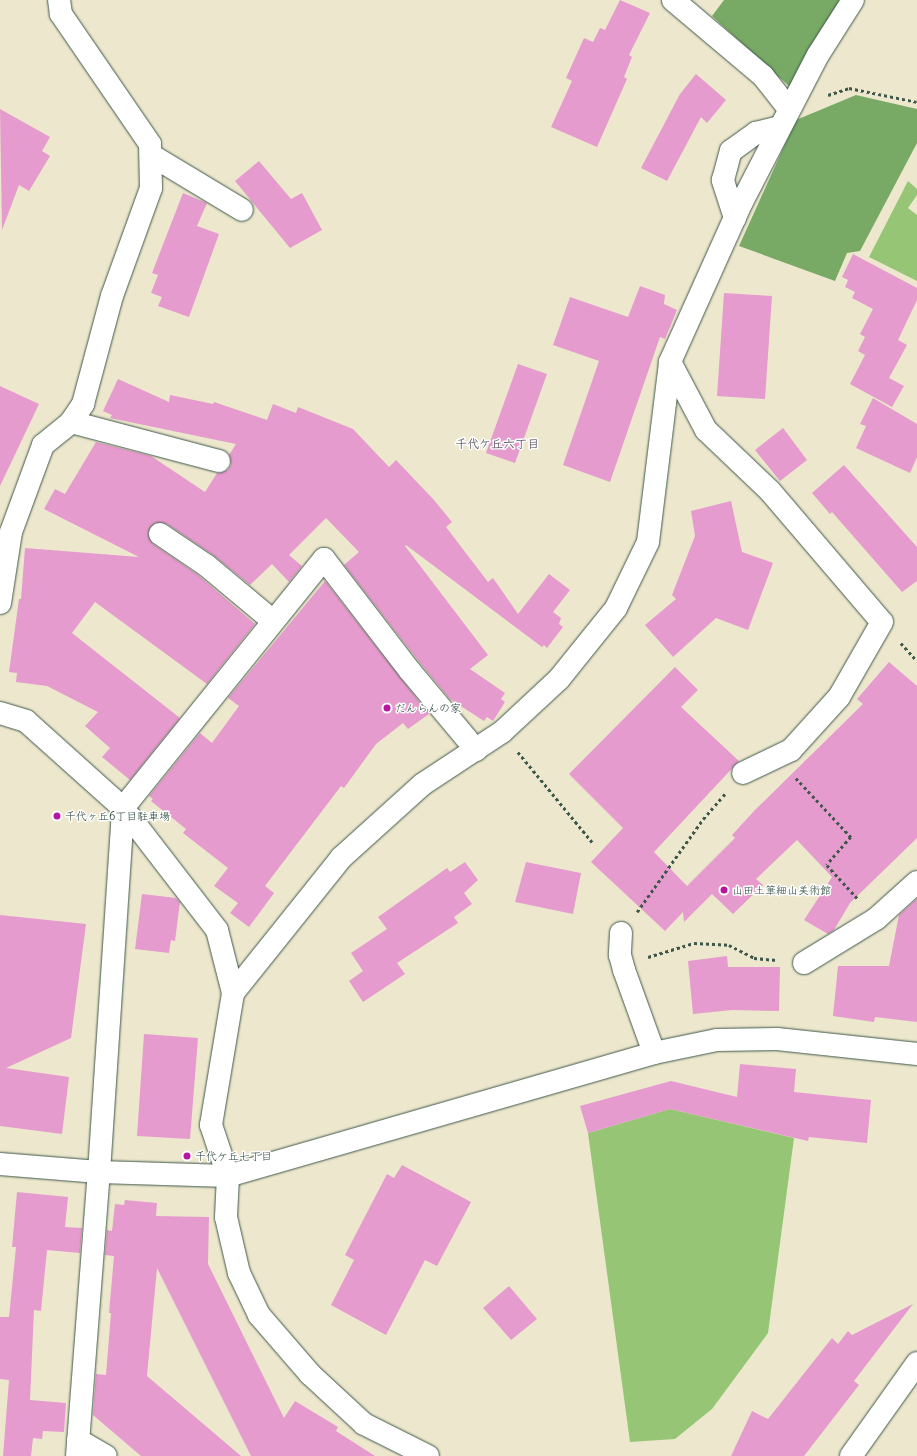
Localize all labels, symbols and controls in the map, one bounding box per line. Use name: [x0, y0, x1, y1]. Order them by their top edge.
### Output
district label: 千代ケ丘六丁目: [455, 437, 539, 451]
place label: だんらんの家: [395, 701, 461, 715]
marker: だんらんの家: [382, 703, 392, 713]
place label: 千代ヶ丘6丁目駐車場: [65, 809, 170, 823]
marker: 千代ヶ丘6丁目駐車場: [52, 811, 62, 821]
place label: 山田土筆細山美術館: [732, 883, 831, 897]
marker: 山田土筆細山美術館: [719, 885, 729, 895]
place label: 千代ケ丘七丁目: [195, 1149, 272, 1163]
marker: 千代ケ丘七丁目: [182, 1151, 192, 1161]

